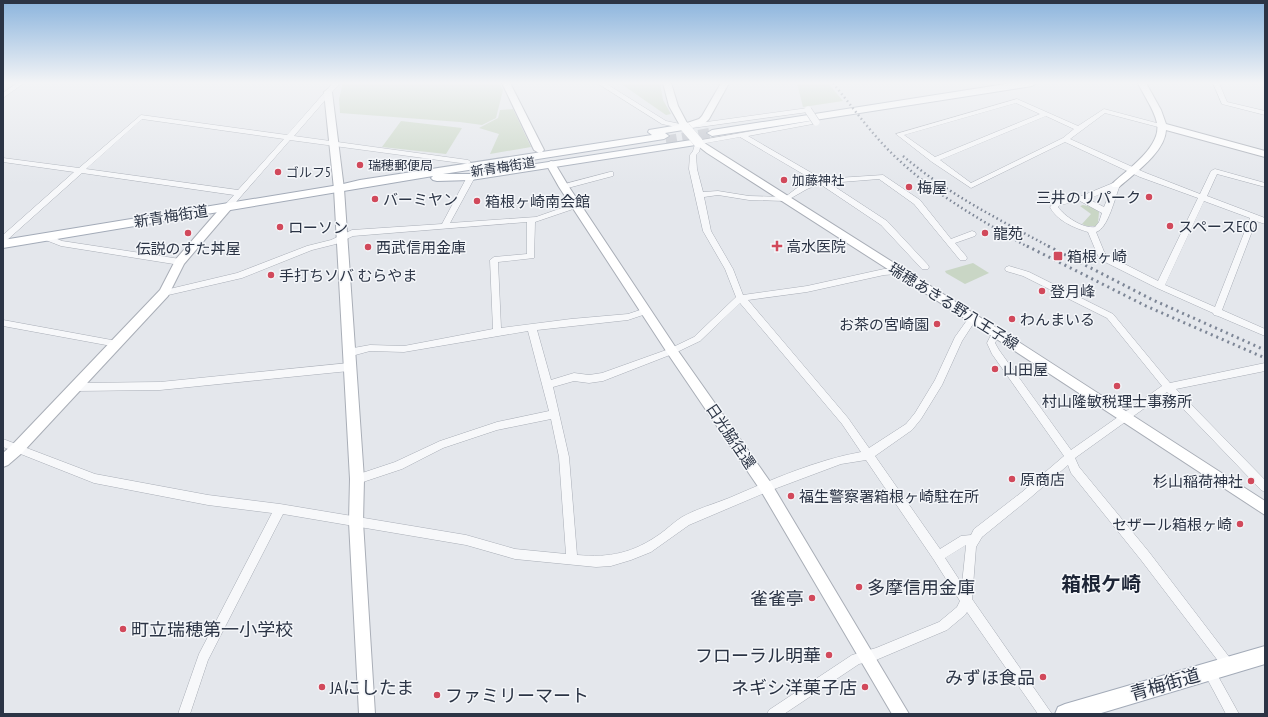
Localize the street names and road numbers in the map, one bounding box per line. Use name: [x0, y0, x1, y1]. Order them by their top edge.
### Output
street label: 新青梅街道: [470, 154, 536, 180]
street label: 新青梅街道: [132, 201, 210, 231]
street label: 瑞穂あきる野八王子線: [885, 258, 1023, 354]
street label: 日光脇往還: [702, 400, 760, 472]
street label: 青梅街道: [1127, 663, 1203, 705]

